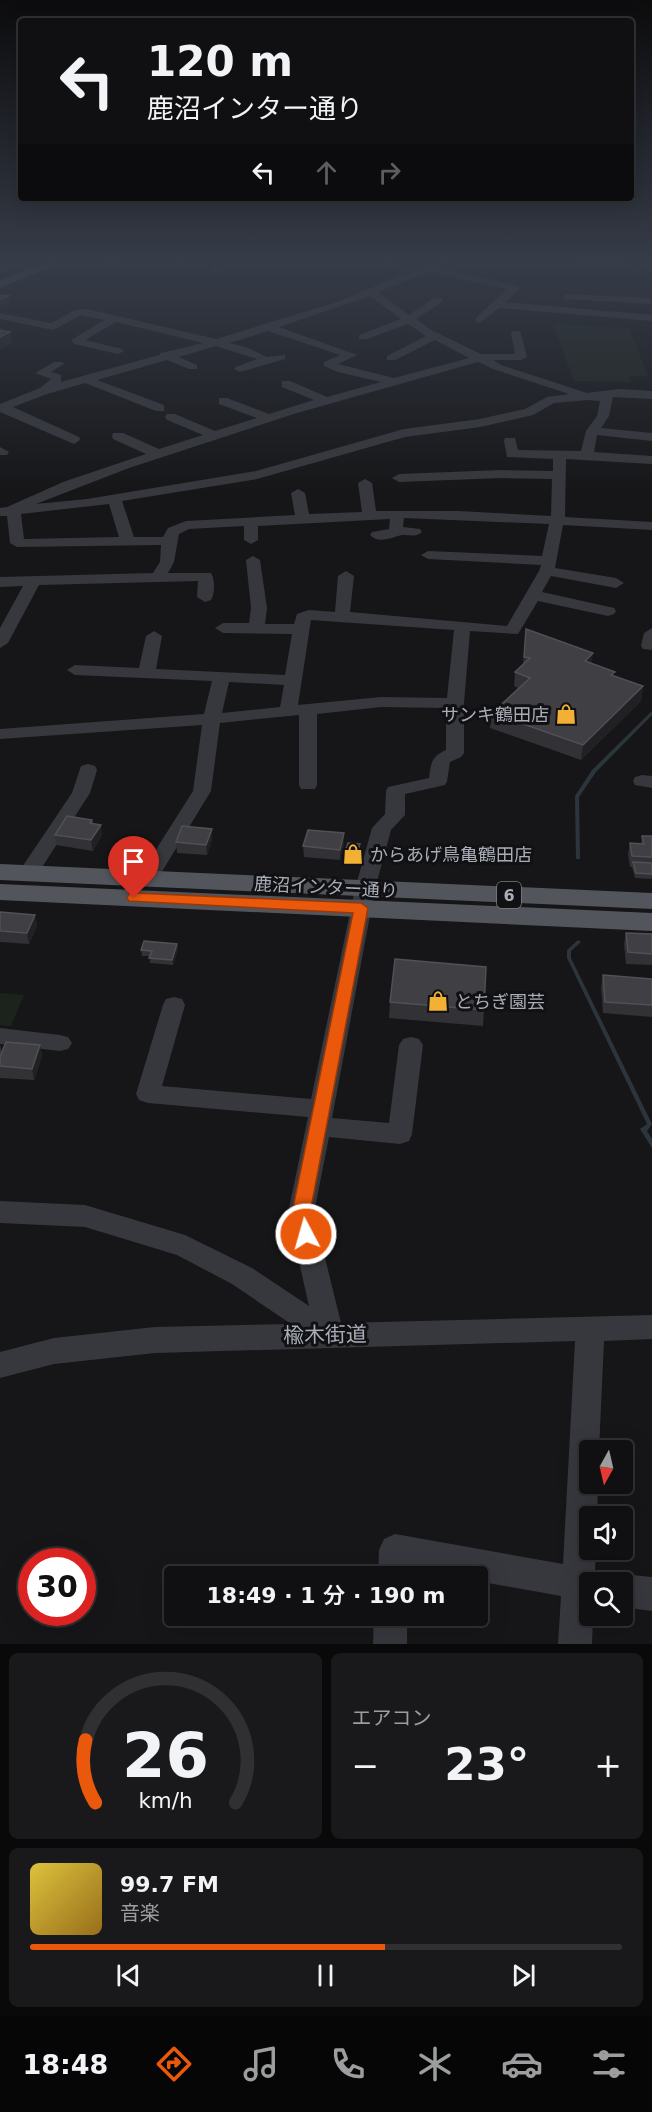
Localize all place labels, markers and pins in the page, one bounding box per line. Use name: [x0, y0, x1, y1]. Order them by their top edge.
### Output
shop icon: サンキ鶴田店: [554, 702, 578, 726]
place label: サンキ鶴田店: [441, 704, 549, 725]
pin: [108, 836, 159, 898]
shop icon: からあげ鳥亀鶴田店: [341, 842, 365, 866]
place label: からあげ鳥亀鶴田店: [370, 844, 532, 865]
shop icon: とちぎ園芸: [426, 989, 450, 1013]
place label: とちぎ園芸: [455, 991, 545, 1012]

